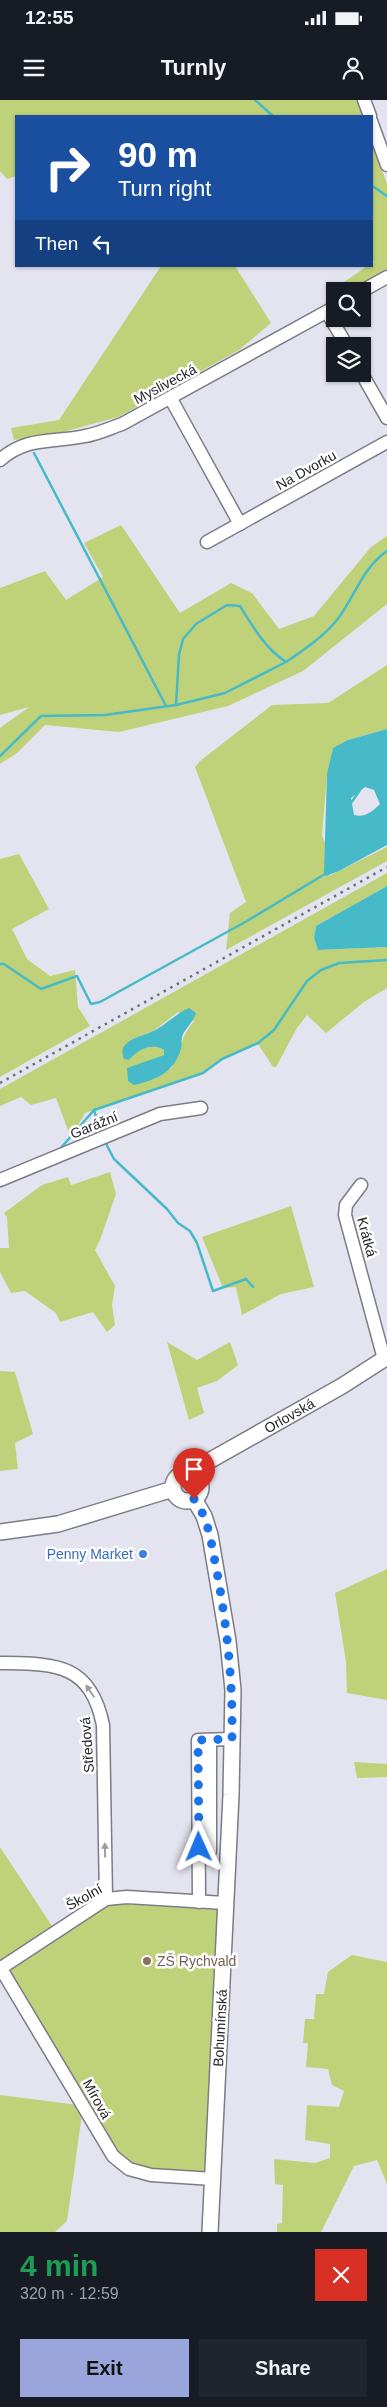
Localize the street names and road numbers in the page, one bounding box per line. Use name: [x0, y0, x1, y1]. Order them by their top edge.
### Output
street label: Myslivecká: [131, 361, 199, 407]
street label: Na Dvorku: [273, 447, 339, 493]
street label: Garážní: [68, 1108, 120, 1142]
street label: Krátká: [354, 1215, 380, 1259]
street label: Orlovská: [261, 1395, 317, 1436]
street label: Středová: [77, 1716, 97, 1774]
street label: Školní: [63, 1881, 105, 1913]
street label: Bohumínská: [210, 1989, 230, 2067]
street label: Mírová: [80, 2076, 114, 2122]

